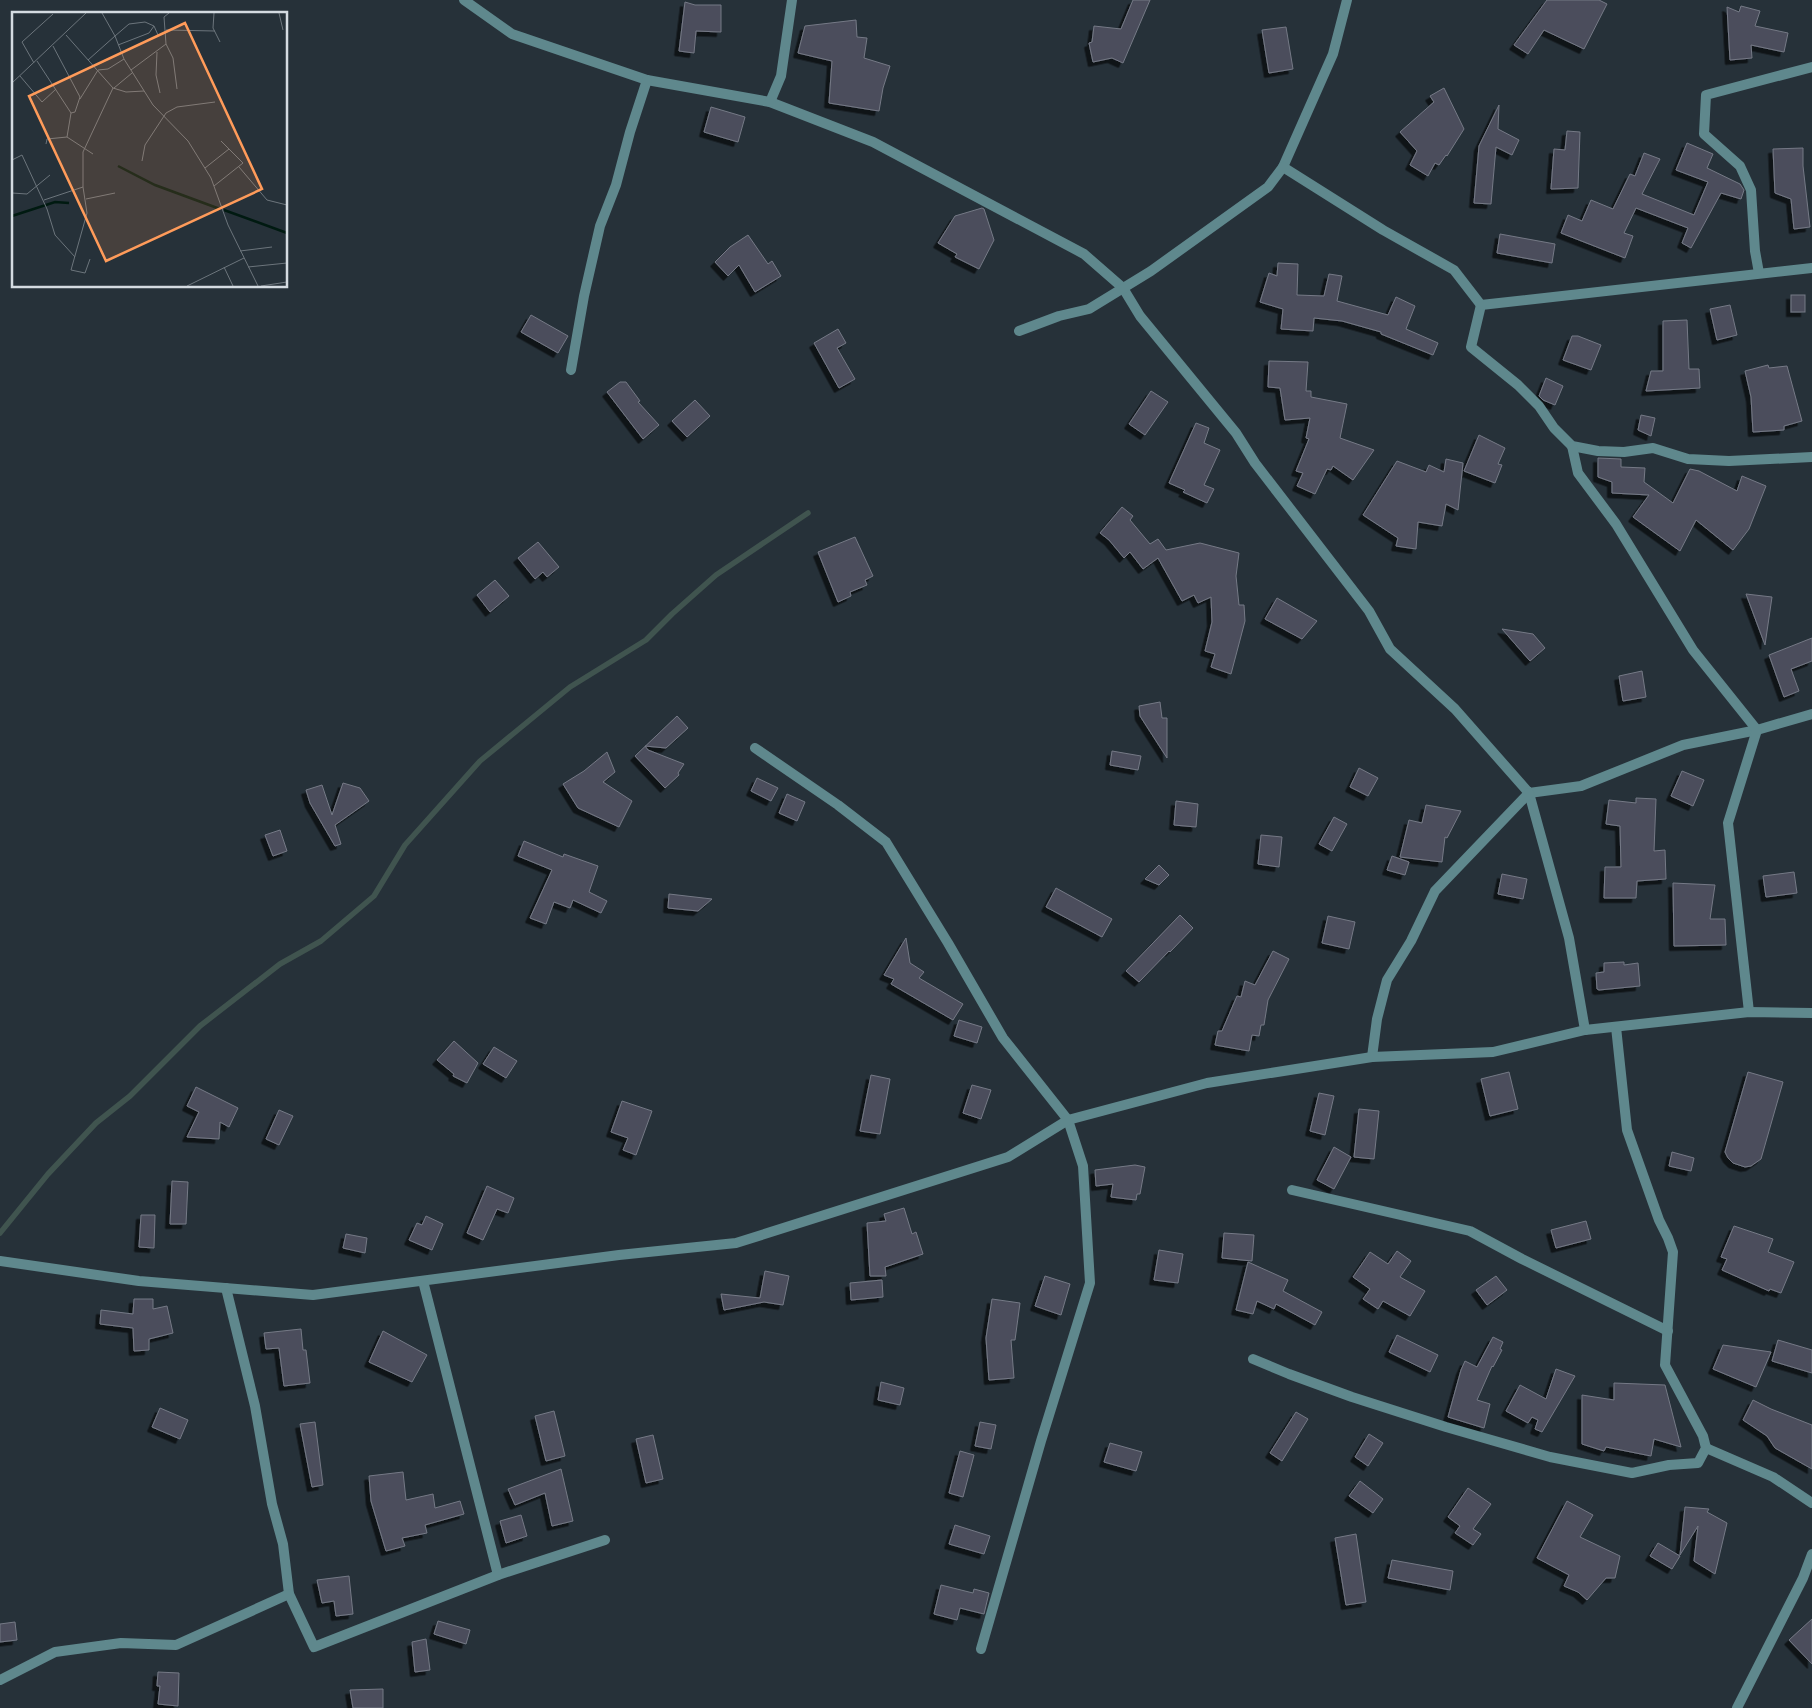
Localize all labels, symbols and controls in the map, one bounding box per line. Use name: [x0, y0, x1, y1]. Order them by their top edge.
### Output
inset map: [12, 12, 288, 288]

